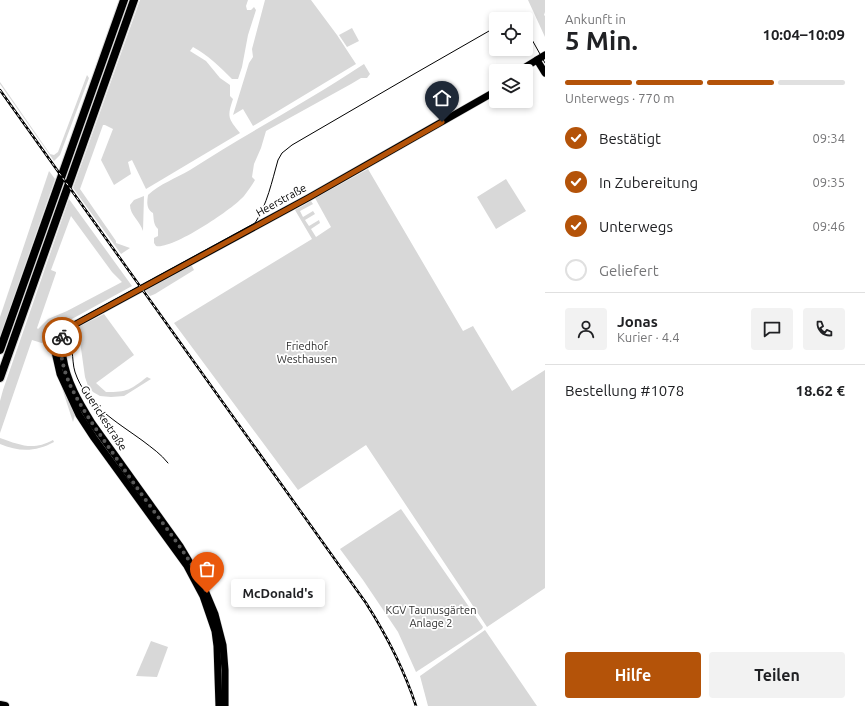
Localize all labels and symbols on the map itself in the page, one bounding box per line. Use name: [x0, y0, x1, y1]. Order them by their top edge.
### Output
pin: [425, 81, 459, 122]
street label: Heerstraße: [254, 181, 308, 219]
courier: [42, 317, 82, 357]
park label: Friedhof Westhausen: [277, 340, 337, 365]
street label: Guerickestraße: [79, 383, 129, 453]
pin: [190, 552, 224, 593]
callout: McDonald's: [231, 579, 325, 607]
park label: KGV Taunusgärten Anlage 2: [386, 604, 476, 629]

